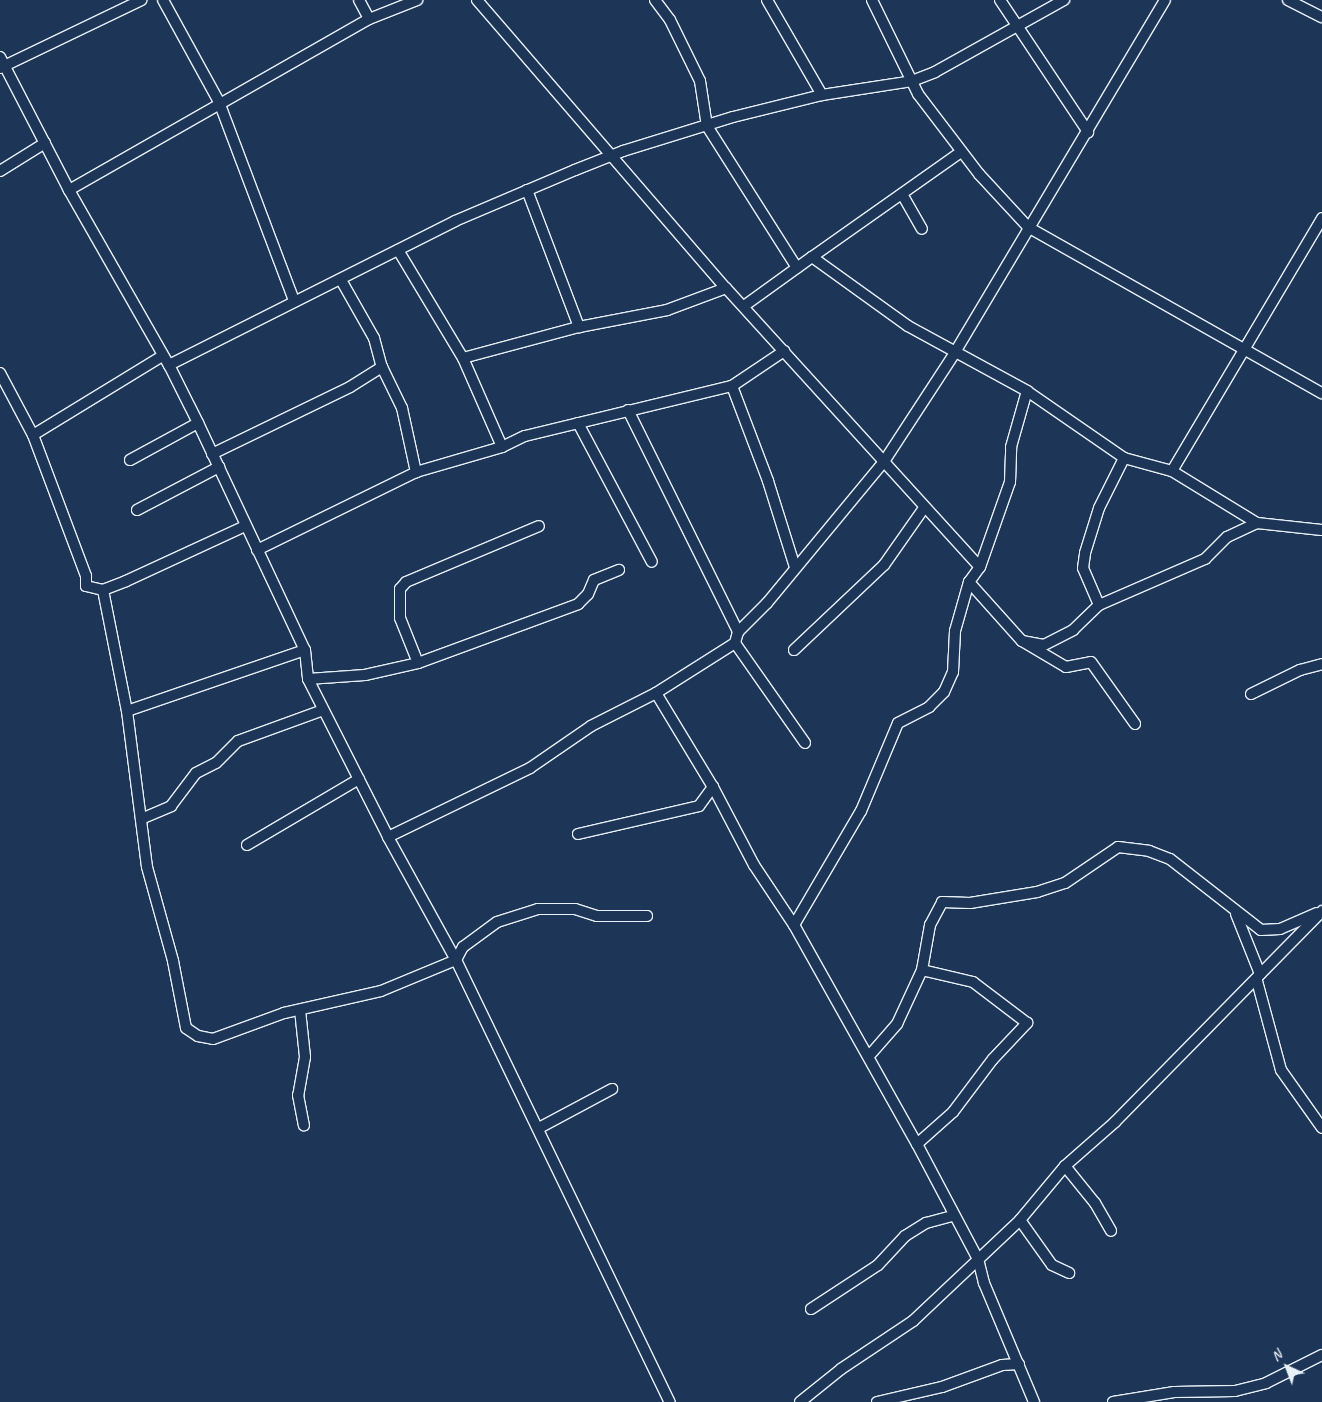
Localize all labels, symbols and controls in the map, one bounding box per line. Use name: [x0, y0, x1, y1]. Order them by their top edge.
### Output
north arrow: [1262, 1342, 1312, 1392]
text: N: [1267, 1346, 1285, 1365]

